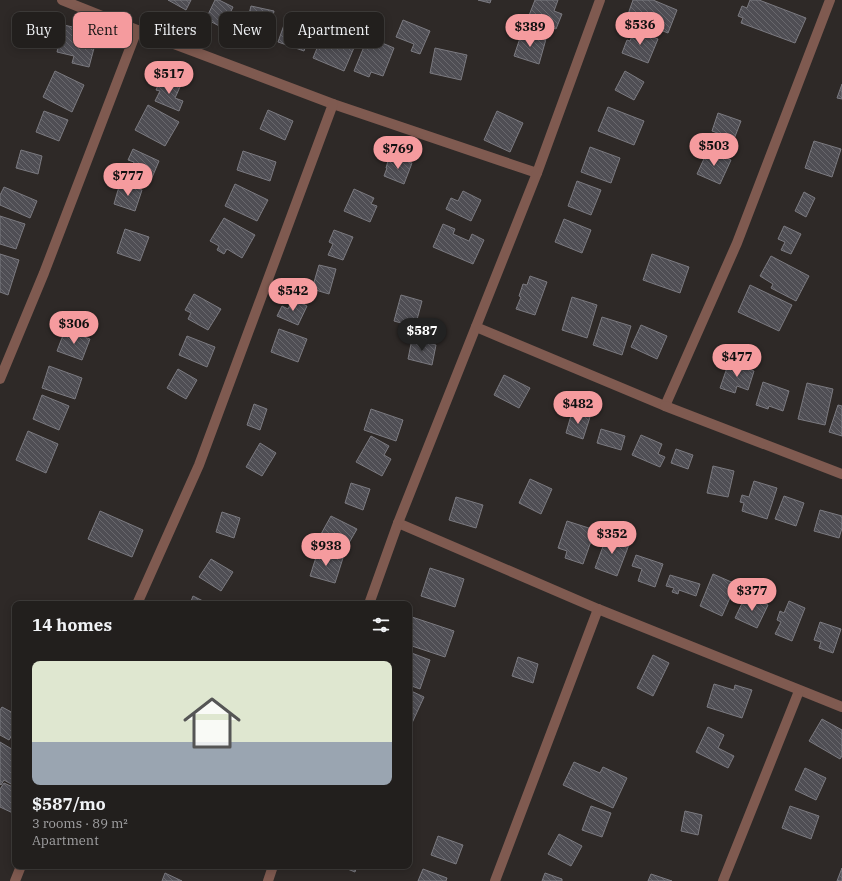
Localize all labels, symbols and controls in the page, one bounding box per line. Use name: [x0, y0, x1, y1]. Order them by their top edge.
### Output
chip: Buy: [12, 12, 65, 48]
chip: Rent: [73, 12, 132, 48]
chip: Filters: [140, 12, 211, 48]
chip: New: [219, 12, 276, 48]
chip: Apartment: [284, 12, 384, 48]
pin: $536: [616, 12, 664, 46]
pin: $389: [506, 14, 554, 48]
text: $536: [624, 16, 656, 33]
text: $389: [514, 18, 546, 35]
pin: $517: [145, 61, 193, 95]
text: $517: [153, 65, 185, 82]
pin: $503: [690, 133, 738, 167]
pin: $769: [374, 136, 422, 170]
text: $503: [698, 137, 730, 154]
text: $769: [382, 140, 414, 157]
pin: $777: [104, 163, 152, 197]
text: $777: [112, 167, 144, 184]
pin: $542: [269, 278, 317, 312]
text: $542: [277, 282, 309, 299]
pin: $306: [50, 311, 98, 345]
text: $306: [58, 315, 90, 332]
pin: $587: [398, 318, 446, 352]
text: $587: [406, 322, 438, 339]
pin: $477: [713, 344, 761, 378]
text: $477: [721, 348, 753, 365]
pin: $482: [554, 391, 602, 425]
text: $482: [562, 395, 594, 412]
pin: $352: [588, 521, 636, 555]
text: $352: [596, 525, 628, 542]
pin: $938: [302, 533, 350, 567]
text: $938: [310, 537, 342, 554]
pin: $377: [728, 578, 776, 612]
text: $377: [736, 582, 768, 599]
text: 14 homes: [32, 614, 112, 636]
icon: filters: [370, 614, 392, 636]
icon: home: [176, 687, 248, 759]
text: $587/mo: [32, 793, 106, 815]
text: 3 rooms · 89 m²: [32, 815, 128, 832]
text: Apartment: [32, 832, 99, 849]

